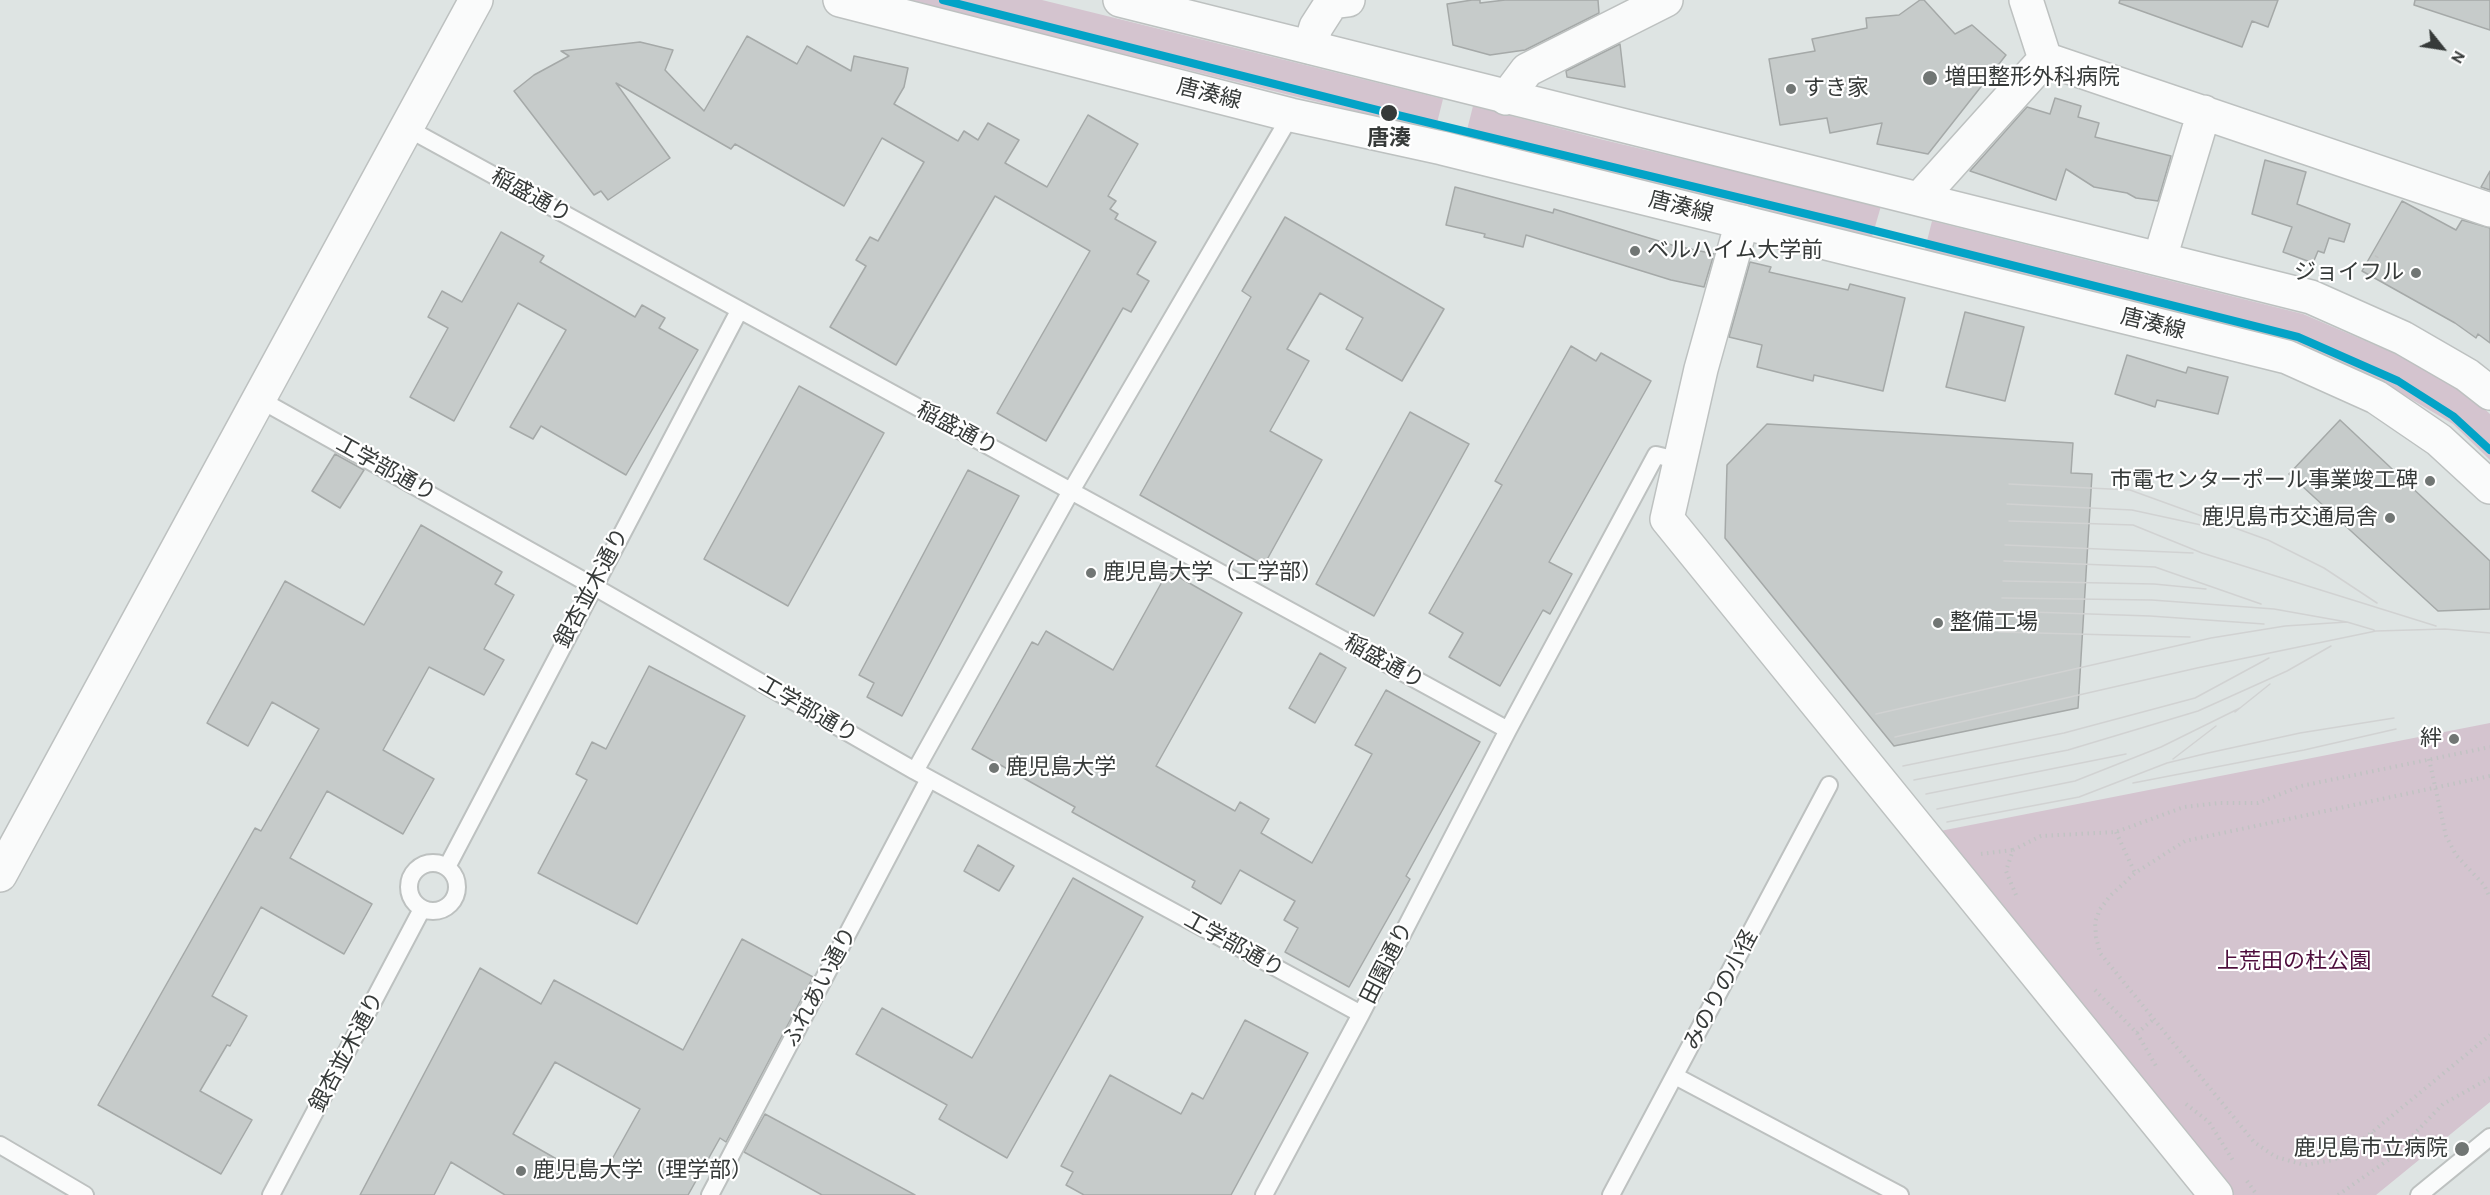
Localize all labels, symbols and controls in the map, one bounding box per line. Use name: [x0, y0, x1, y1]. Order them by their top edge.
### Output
north arrow: [2412, 18, 2472, 78]
text: N: [2447, 48, 2469, 67]
place label: 増田整形外科病院: [1944, 65, 2120, 91]
marker: 増田整形外科病院: [1921, 69, 1939, 87]
street label: 唐湊線: [1174, 73, 1244, 115]
place label: すき家: [1803, 76, 1869, 102]
marker: すき家: [1784, 82, 1798, 96]
marker: 唐湊: [1379, 103, 1399, 123]
place label: 唐湊: [1367, 126, 1411, 152]
street label: 稲盛通り: [486, 163, 576, 229]
street label: 唐湊線: [1646, 186, 1716, 228]
place label: ベルハイム大学前: [1647, 238, 1823, 264]
marker: ベルハイム大学前: [1628, 244, 1642, 258]
place label: ジョイフル: [2294, 260, 2404, 286]
marker: ジョイフル: [2409, 266, 2423, 280]
street label: 唐湊線: [2118, 303, 2188, 345]
street label: 稲盛通り: [912, 397, 1002, 461]
street label: 工学部通り: [331, 431, 441, 507]
place label: 市電センターポール事業竣工碑: [2110, 468, 2418, 494]
marker: 市電センターポール事業竣工碑: [2423, 474, 2437, 488]
place label: 鹿児島市交通局舎: [2202, 505, 2378, 531]
marker: 鹿児島市交通局舎: [2383, 511, 2397, 525]
street label: 銀杏並木通り: [549, 524, 635, 652]
place label: 鹿児島大学（工学部）: [1103, 560, 1323, 586]
marker: 鹿児島大学（工学部）: [1084, 566, 1098, 580]
place label: 整備工場: [1950, 610, 2038, 636]
marker: 整備工場: [1931, 616, 1945, 630]
street label: 稲盛通り: [1339, 629, 1429, 695]
street label: 工学部通り: [754, 671, 862, 749]
place label: 絆: [2420, 726, 2442, 752]
marker: 絆: [2447, 732, 2461, 746]
place label: 鹿児島大学: [1006, 755, 1116, 781]
marker: 鹿児島大学: [987, 761, 1001, 775]
street label: 工学部通り: [1179, 907, 1289, 983]
street label: 田園通り: [1355, 918, 1419, 1008]
street label: ふれあい通り: [777, 923, 863, 1051]
street label: みのりの小径: [1678, 926, 1764, 1054]
park label: 上荒田の杜公園: [2217, 949, 2371, 975]
street label: 銀杏並木通り: [304, 988, 390, 1116]
place label: 鹿児島市立病院: [2294, 1136, 2448, 1162]
marker: 鹿児島市立病院: [2453, 1140, 2471, 1158]
place label: 鹿児島大学（理学部）: [533, 1158, 753, 1184]
marker: 鹿児島大学（理学部）: [514, 1164, 528, 1178]

